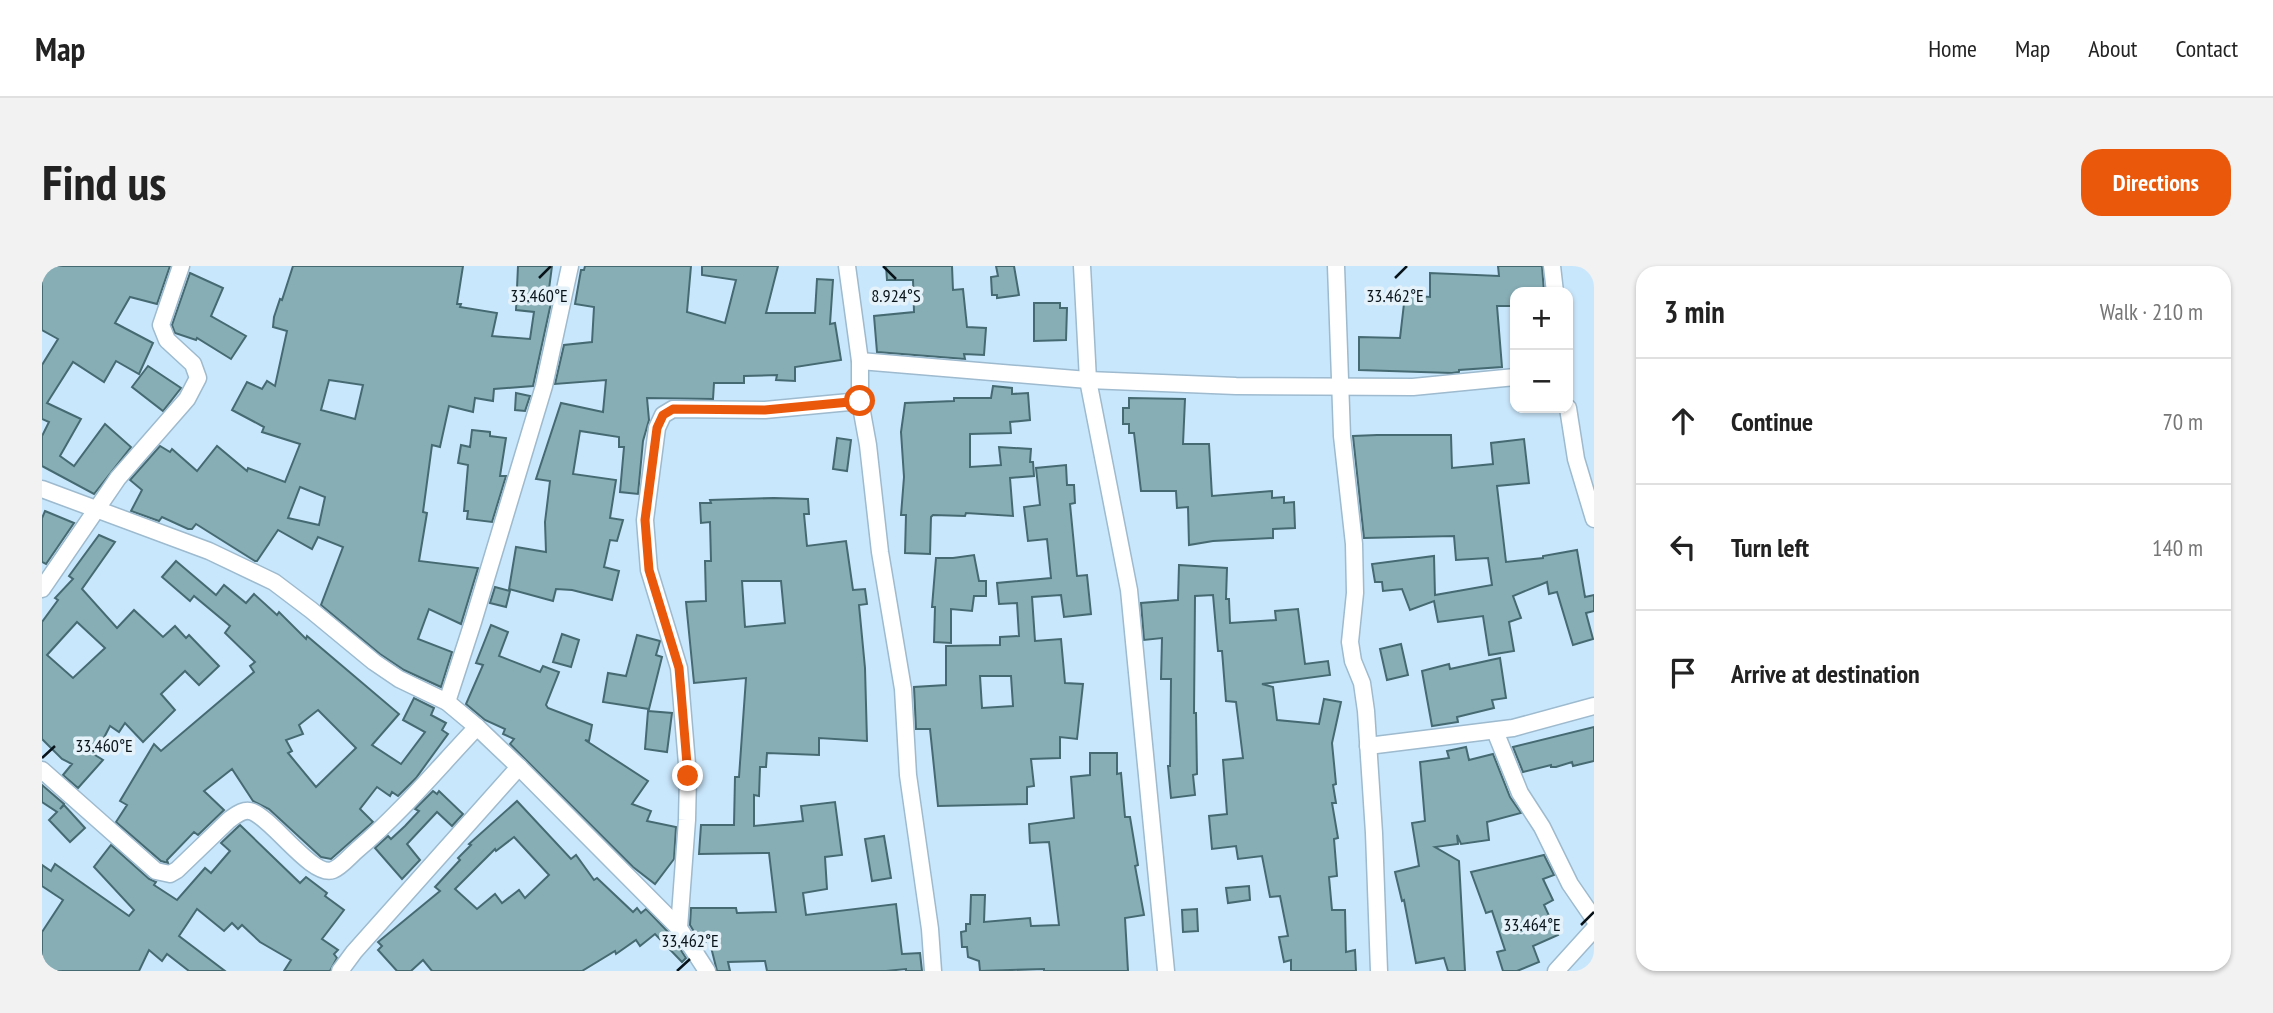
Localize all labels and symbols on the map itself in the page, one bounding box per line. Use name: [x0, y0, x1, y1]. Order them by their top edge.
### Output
text: 33.460°E: [510, 284, 568, 307]
text: 8.924°S: [871, 284, 921, 307]
text: 33.462°E: [1366, 284, 1424, 307]
route start: [844, 385, 875, 416]
text: 33.460°E: [75, 734, 133, 757]
route end: [672, 760, 703, 791]
text: 33.464°E: [1503, 913, 1561, 936]
text: 33.462°E: [661, 929, 719, 952]

